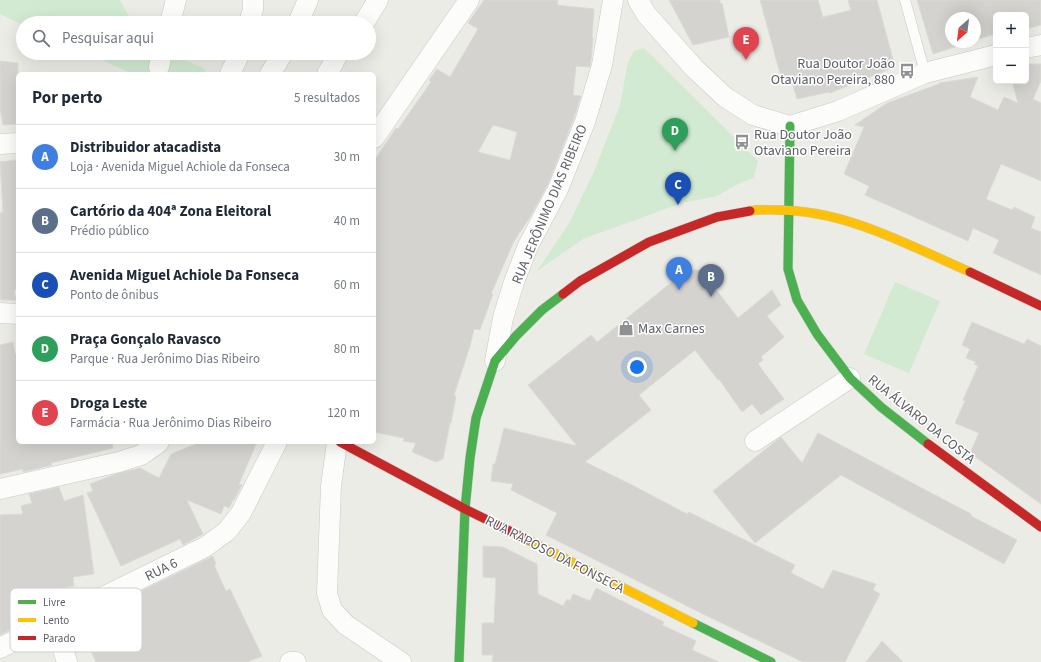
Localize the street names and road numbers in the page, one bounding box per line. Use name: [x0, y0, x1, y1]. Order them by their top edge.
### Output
street label: RUA JERÔNIMO DIAS RIBEIRO: [507, 121, 593, 287]
street label: RUA ÁLVARO DA COSTA: [864, 370, 980, 470]
street label: RUA RAPOSO DA FONSECA: [481, 511, 628, 599]
street label: RUA 6: [142, 553, 181, 586]

